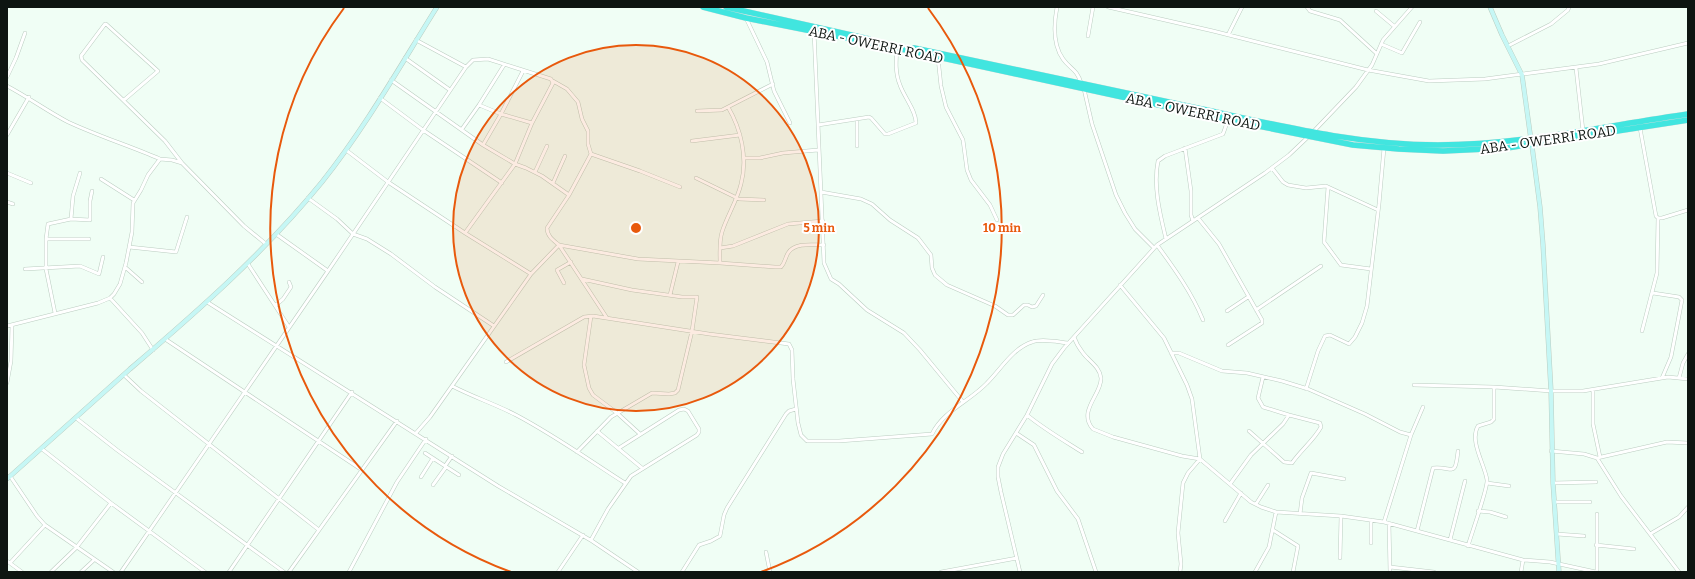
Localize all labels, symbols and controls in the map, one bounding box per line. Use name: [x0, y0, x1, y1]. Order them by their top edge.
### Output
street label: ABA - OWERRI ROAD: [807, 22, 945, 68]
street label: ABA - OWERRI ROAD: [1124, 89, 1262, 135]
street label: ABA - OWERRI ROAD: [1479, 122, 1617, 158]
centre of rings: [629, 221, 643, 235]
text: 5 min: [803, 221, 835, 235]
text: 10 min: [983, 221, 1021, 235]

